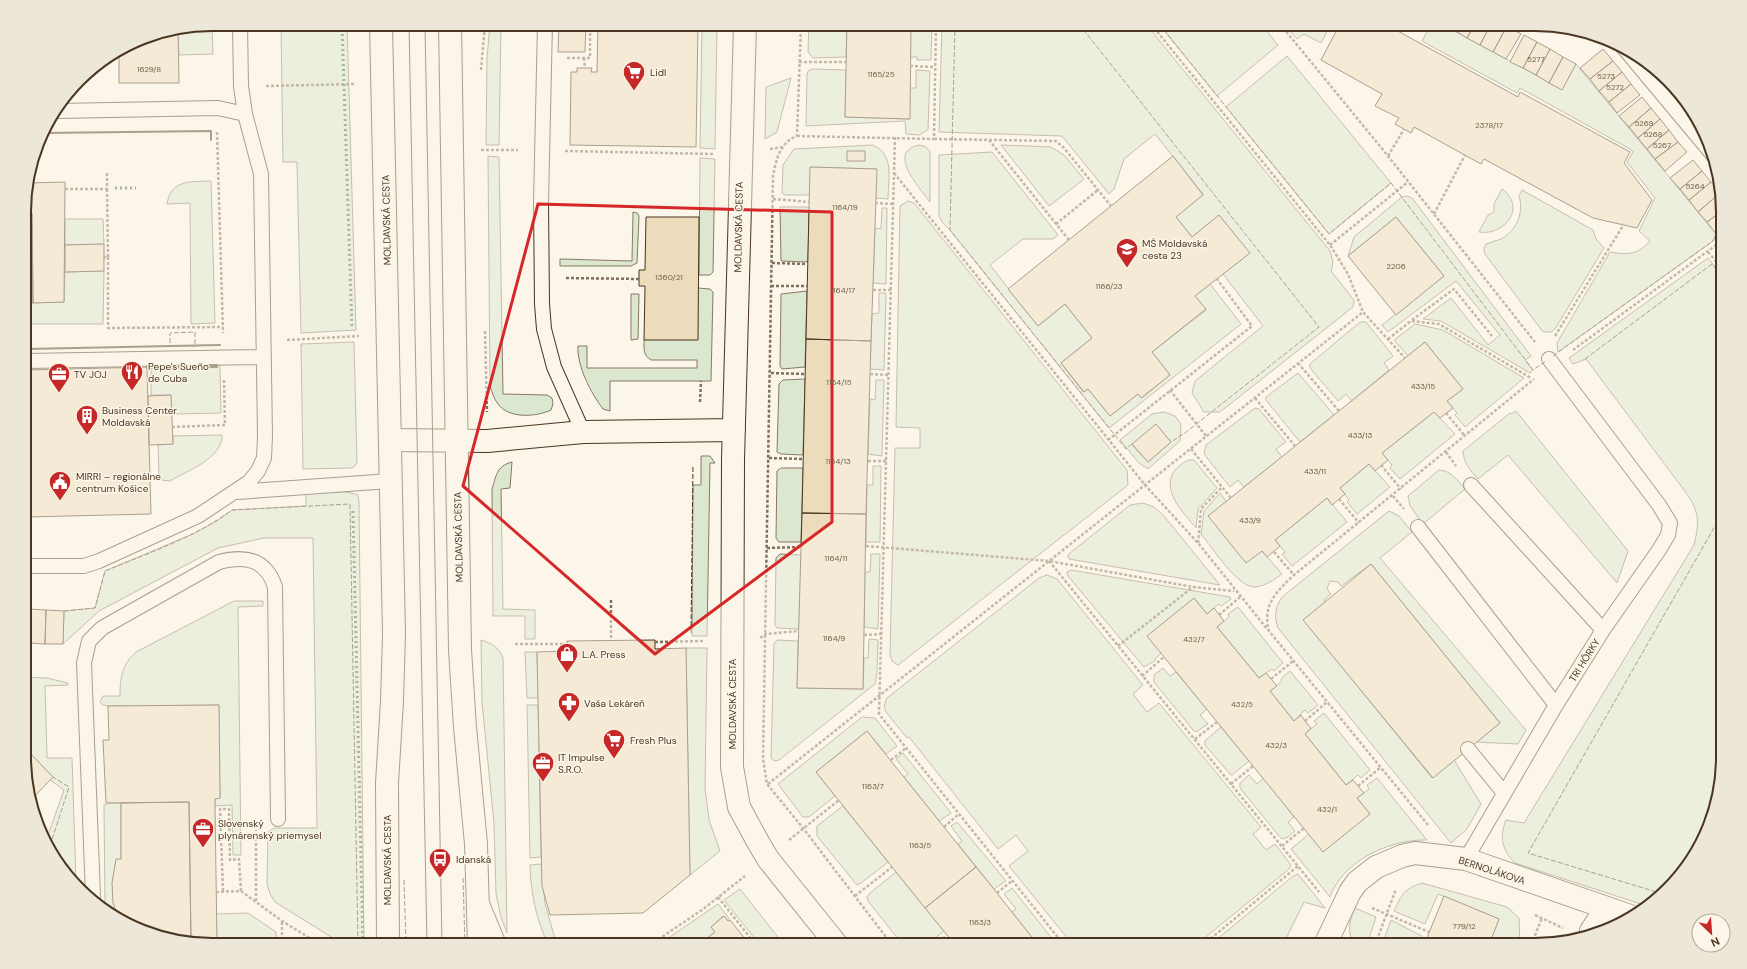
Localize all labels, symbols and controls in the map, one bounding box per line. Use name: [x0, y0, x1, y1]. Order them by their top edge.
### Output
house number: 5277: [1527, 54, 1545, 64]
supermarket icon: Lidl: [621, 59, 647, 92]
house number: 1629/8: [137, 64, 161, 74]
place label: Lidl: [650, 66, 666, 79]
house number: 1165/25: [867, 69, 895, 79]
house number: 5273: [1597, 71, 1615, 81]
house number: 5272: [1606, 82, 1624, 92]
house number: 5269: [1634, 118, 1654, 128]
house number: 2378/17: [1475, 120, 1503, 130]
house number: 5268: [1643, 129, 1663, 139]
house number: 5267: [1653, 140, 1671, 150]
street label: MOLDAVSKÁ CESTA: [379, 174, 394, 265]
street label: MOLDAVSKÁ CESTA: [731, 181, 746, 272]
house number: 5264: [1685, 181, 1705, 191]
house number: 1164/19: [832, 202, 858, 212]
school or university icon: MŠ Moldavská cesta 23: [1114, 236, 1140, 269]
place label: MŠ Moldavská cesta 23: [1142, 237, 1207, 262]
house number: 2206: [1386, 261, 1406, 271]
house number: 1360/21: [655, 272, 683, 282]
house number: 1166/23: [1095, 281, 1123, 291]
house number: 1164/17: [831, 285, 855, 295]
restaurant icon: Pepe's Sueño de Cuba: [119, 359, 145, 392]
place label: Pepe's Sueño de Cuba: [148, 360, 209, 385]
office icon: TV JOJ: [46, 361, 72, 394]
place label: TV JOJ: [74, 368, 107, 381]
house number: 1164/15: [826, 377, 852, 387]
house number: 433/15: [1411, 381, 1435, 391]
building icon: Business Center Moldavská: [74, 403, 100, 436]
place label: Business Center Moldavská: [102, 404, 177, 429]
house number: 433/13: [1348, 430, 1372, 440]
house number: 1164/13: [825, 456, 851, 466]
house number: 433/11: [1304, 466, 1326, 476]
public building icon: MIRRI – regionálne centrum Košice: [47, 469, 73, 502]
place label: MIRRI – regionálne centrum Košice: [76, 470, 161, 495]
street label: MOLDAVSKÁ CESTA: [451, 491, 466, 582]
house number: 433/9: [1239, 515, 1261, 525]
house number: 1164/11: [825, 553, 848, 563]
house number: 1164/9: [823, 633, 845, 643]
house number: 432/7: [1183, 634, 1205, 644]
street label: TRI HÔRKY: [1566, 636, 1603, 684]
shop icon: L.A. Press: [554, 641, 580, 674]
place label: L.A. Press: [582, 648, 626, 661]
street label: MOLDAVSKÁ CESTA: [726, 658, 739, 749]
pharmacy icon: Vaša Lekáreň: [556, 690, 582, 723]
place label: Vaša Lekáreň: [584, 697, 645, 710]
house number: 432/5: [1231, 699, 1253, 709]
supermarket icon: Fresh Plus: [601, 727, 627, 760]
place label: Fresh Plus: [630, 734, 677, 747]
house number: 432/3: [1265, 740, 1287, 750]
office icon: IT Impulse S.R.O.: [530, 750, 556, 783]
place label: IT Impulse S.R.O.: [558, 751, 605, 776]
house number: 1163/7: [862, 781, 884, 791]
house number: 432/1: [1317, 804, 1337, 814]
street label: MOLDAVSKÁ CESTA: [381, 814, 394, 905]
office icon: Slovenský plynárenský priemysel: [190, 816, 216, 849]
place label: Slovenský plynárenský priemysel: [218, 817, 321, 842]
house number: 1163/5: [909, 840, 931, 850]
bus stop icon: Idanská: [427, 846, 453, 879]
place label: Idanská: [456, 853, 491, 866]
street label: BERNOLÁKOVA: [1457, 854, 1527, 887]
north arrow: [1691, 913, 1731, 953]
house number: 1163/3: [969, 917, 991, 927]
house number: 779/12: [1452, 921, 1476, 931]
text: N: [1709, 934, 1722, 950]

